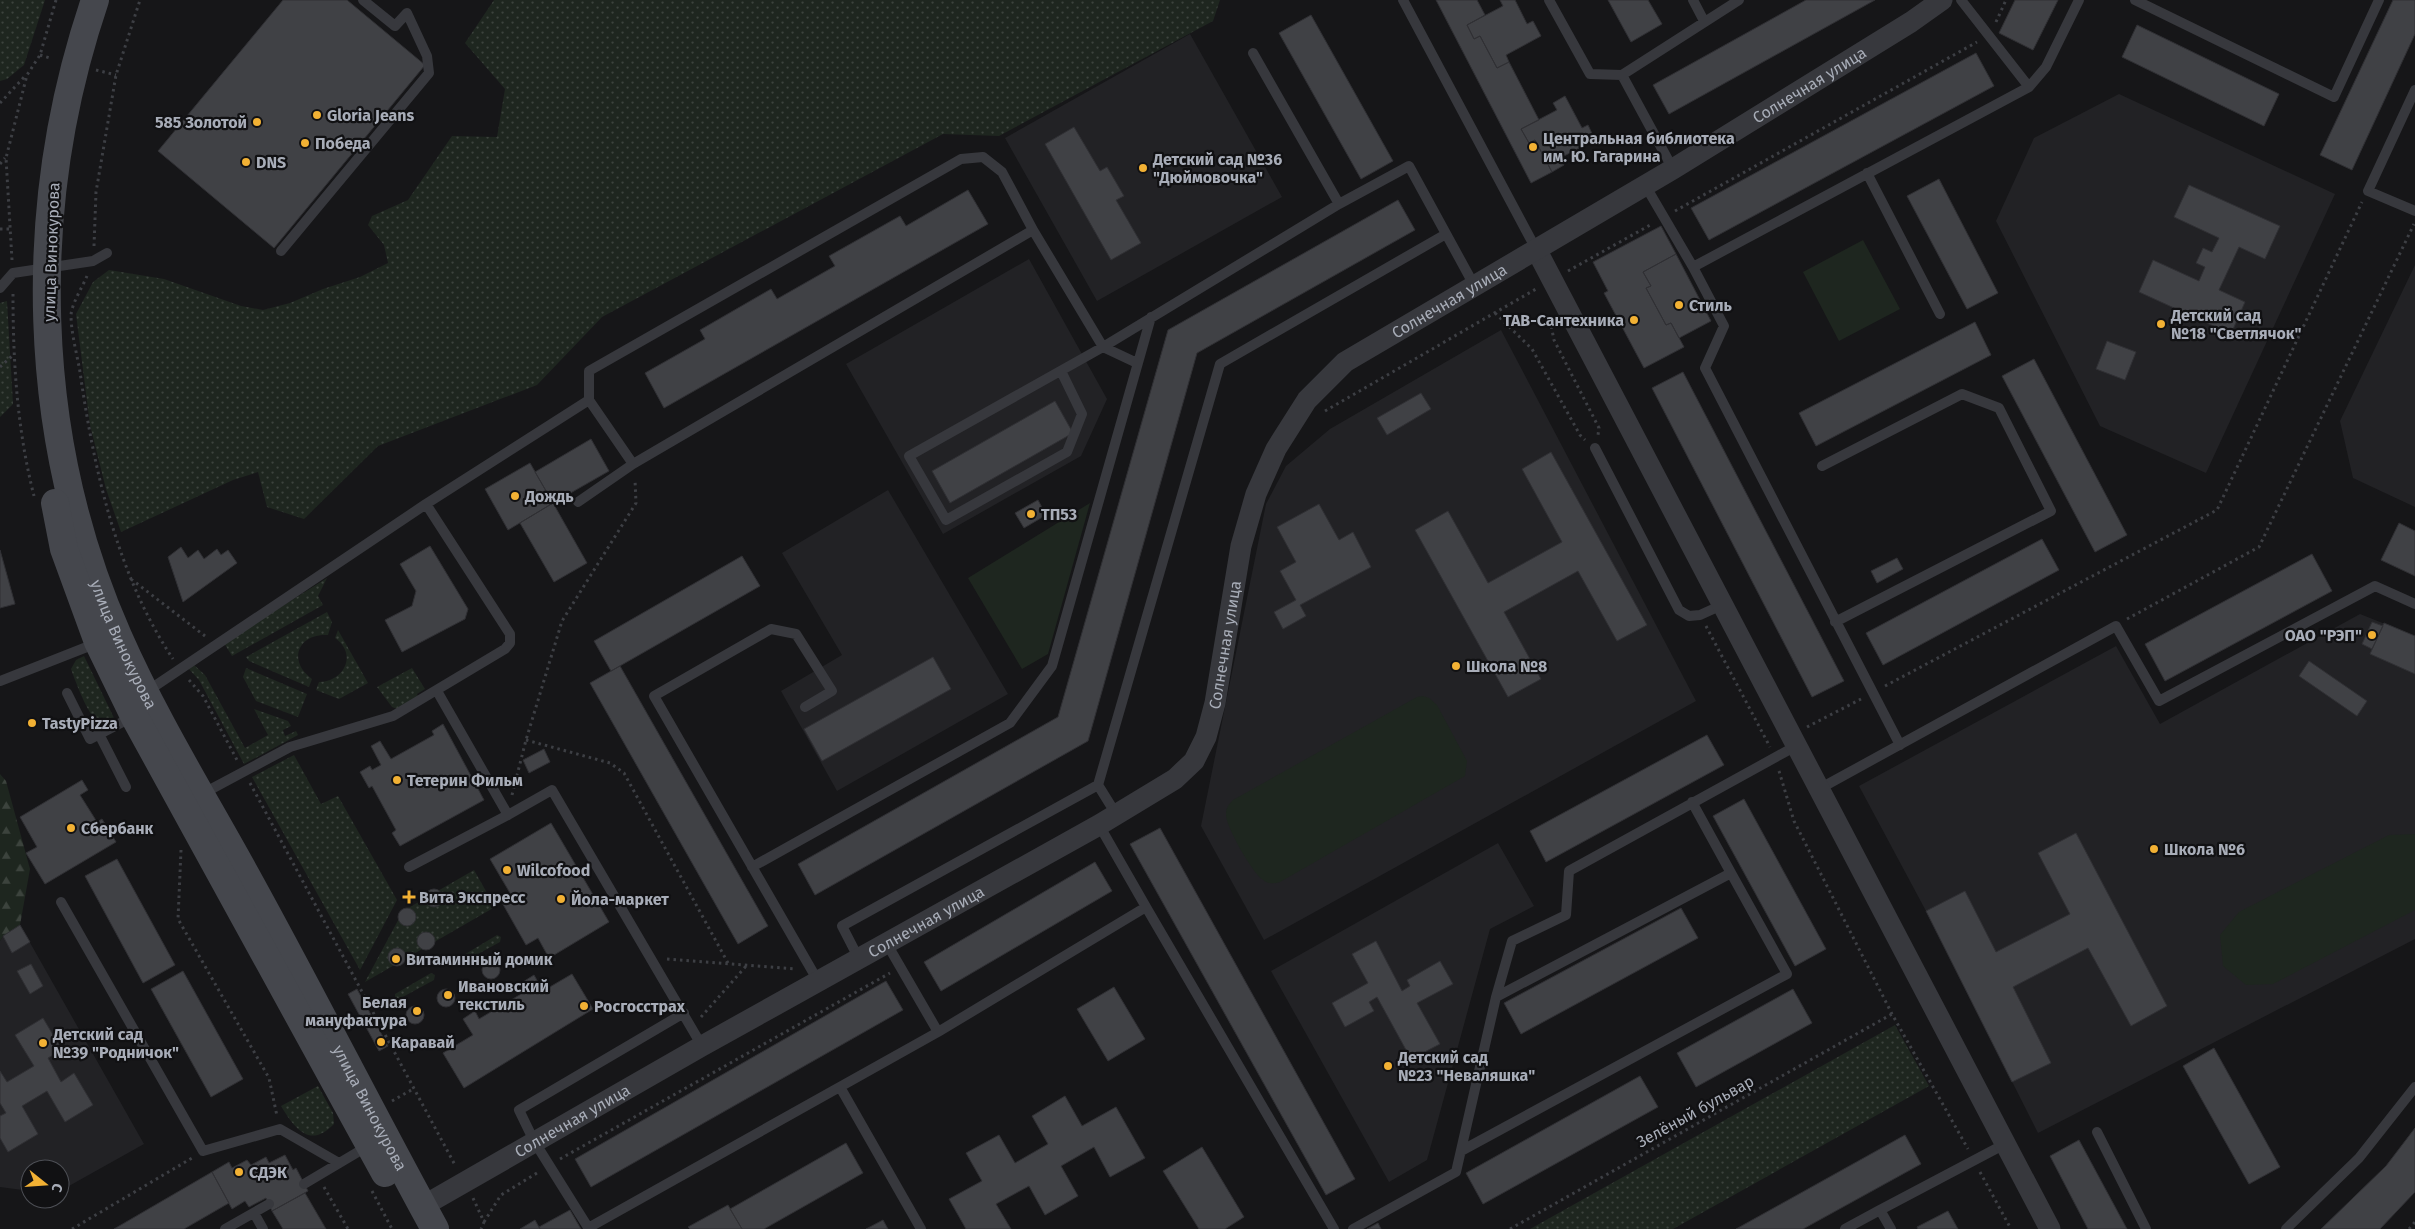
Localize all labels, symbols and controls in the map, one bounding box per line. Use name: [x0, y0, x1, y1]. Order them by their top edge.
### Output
street label: Солнечная улица: [1749, 43, 1870, 127]
place label: Gloria Jeans: [327, 106, 415, 125]
marker: Gloria Jeans: [311, 109, 323, 121]
place label: 585 Золотой: [155, 113, 247, 132]
marker: 585 Золотой: [251, 116, 263, 128]
place label: Центральная библиотека им. Ю. Гагарина: [1543, 129, 1735, 166]
place label: Победа: [315, 134, 371, 153]
marker: Победа: [299, 137, 311, 149]
marker: Центральная библиотека им. Ю. Гагарина: [1527, 141, 1539, 153]
place label: Детский сад №36 "Дюймовочка": [1152, 150, 1282, 187]
place label: DNS: [256, 153, 286, 172]
marker: DNS: [240, 156, 252, 168]
marker: Детский сад №36 "Дюймовочка": [1137, 162, 1149, 174]
street label: улица Винокурова: [40, 182, 63, 322]
street label: Солнечная улица: [1388, 260, 1510, 342]
place label: Стиль: [1689, 296, 1733, 315]
marker: Стиль: [1673, 299, 1685, 311]
place label: Детский сад №18 "Светлячок": [2170, 306, 2302, 343]
place label: ТАВ-Сантехника: [1503, 311, 1624, 330]
marker: ТАВ-Сантехника: [1628, 314, 1640, 326]
marker: Детский сад №18 "Светлячок": [2155, 318, 2167, 330]
place label: Дождь: [524, 487, 574, 506]
marker: Дождь: [509, 490, 521, 502]
place label: ТП53: [1041, 505, 1077, 524]
marker: ТП53: [1025, 508, 1037, 520]
street label: улица Винокурова: [86, 577, 161, 712]
street label: Солнечная улица: [1205, 579, 1245, 711]
place label: ОАО "РЭП": [2285, 626, 2362, 645]
marker: ОАО "РЭП": [2366, 629, 2378, 641]
place label: Школа №8: [1466, 657, 1547, 676]
marker: Школа №8: [1450, 660, 1462, 672]
place label: TastyPizza: [42, 714, 118, 733]
marker: TastyPizza: [26, 717, 38, 729]
place label: Тетерин Фильм: [407, 771, 523, 790]
marker: Тетерин Фильм: [391, 774, 403, 786]
place label: Сбербанк: [81, 819, 154, 838]
marker: Сбербанк: [65, 822, 77, 834]
place label: Школа №6: [2164, 840, 2245, 859]
marker: Школа №6: [2148, 843, 2160, 855]
place label: Wilcofood: [517, 861, 590, 880]
marker: Wilcofood: [501, 864, 513, 876]
street label: Солнечная улица: [865, 882, 988, 962]
place label: Вита Экспресс: [419, 888, 526, 907]
place label: Йола-маркет: [571, 890, 669, 909]
marker: Вита Экспресс: [403, 891, 415, 903]
marker: Йола-маркет: [555, 893, 567, 905]
place label: Витаминный домик: [406, 950, 553, 969]
marker: Витаминный домик: [390, 953, 402, 965]
place label: Ивановский текстиль: [458, 977, 549, 1014]
marker: Ивановский текстиль: [442, 989, 454, 1001]
place label: Белая мануфактура: [305, 993, 407, 1030]
place label: Росгосстрах: [594, 997, 686, 1016]
marker: Росгосстрах: [578, 1000, 590, 1012]
marker: Белая мануфактура: [411, 1005, 423, 1017]
place label: Детский сад №39 "Родничок": [52, 1025, 179, 1062]
place label: Каравай: [391, 1033, 455, 1052]
marker: Каравай: [375, 1036, 387, 1048]
marker: Детский сад №39 "Родничок": [37, 1037, 49, 1049]
street label: улица Винокурова: [329, 1042, 411, 1174]
place label: Детский сад №23 "Неваляшка": [1397, 1048, 1535, 1085]
marker: Детский сад №23 "Неваляшка": [1382, 1060, 1394, 1072]
street label: Зелёный бульвар: [1633, 1071, 1757, 1152]
street label: Солнечная улица: [511, 1080, 634, 1161]
north arrow: [20, 1159, 70, 1209]
place label: СДЭК: [249, 1163, 288, 1182]
marker: СДЭК: [233, 1166, 245, 1178]
text: С: [48, 1181, 66, 1194]

